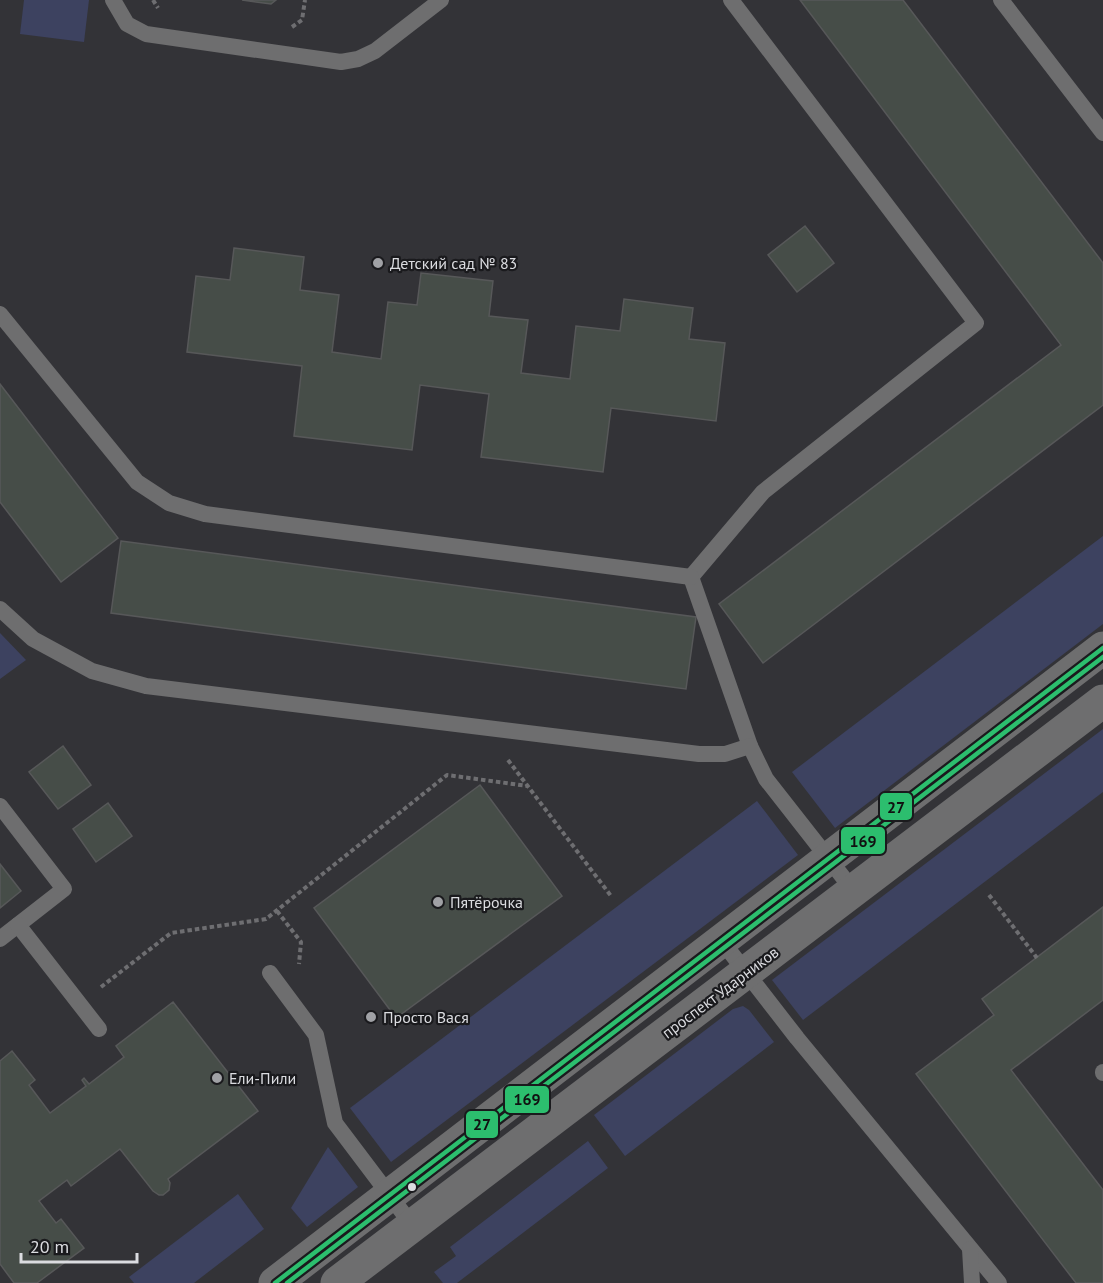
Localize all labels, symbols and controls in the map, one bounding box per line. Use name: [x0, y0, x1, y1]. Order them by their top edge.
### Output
place label: Детский сад № 83: [390, 253, 517, 273]
marker: Детский сад № 83: [371, 256, 385, 270]
line badge: 27: [879, 792, 913, 821]
text: 27: [887, 797, 905, 817]
line badge: 169: [840, 826, 886, 855]
text: 169: [849, 831, 877, 851]
place label: Пятёрочка: [450, 892, 523, 912]
marker: Пятёрочка: [431, 895, 445, 909]
street label: проспект Ударников: [658, 942, 782, 1042]
place label: Просто Вася: [383, 1007, 469, 1027]
marker: Просто Вася: [364, 1010, 378, 1024]
place label: Ели-Пили: [229, 1068, 296, 1088]
marker: Ели-Пили: [210, 1071, 224, 1085]
line badge: 169: [504, 1085, 550, 1114]
text: 169: [513, 1089, 541, 1109]
line badge: 27: [465, 1110, 499, 1139]
text: 27: [473, 1114, 491, 1134]
unlabelled marker: [406, 1181, 418, 1193]
scale bar: [21, 1226, 136, 1264]
text: 20 m: [30, 1235, 69, 1258]

